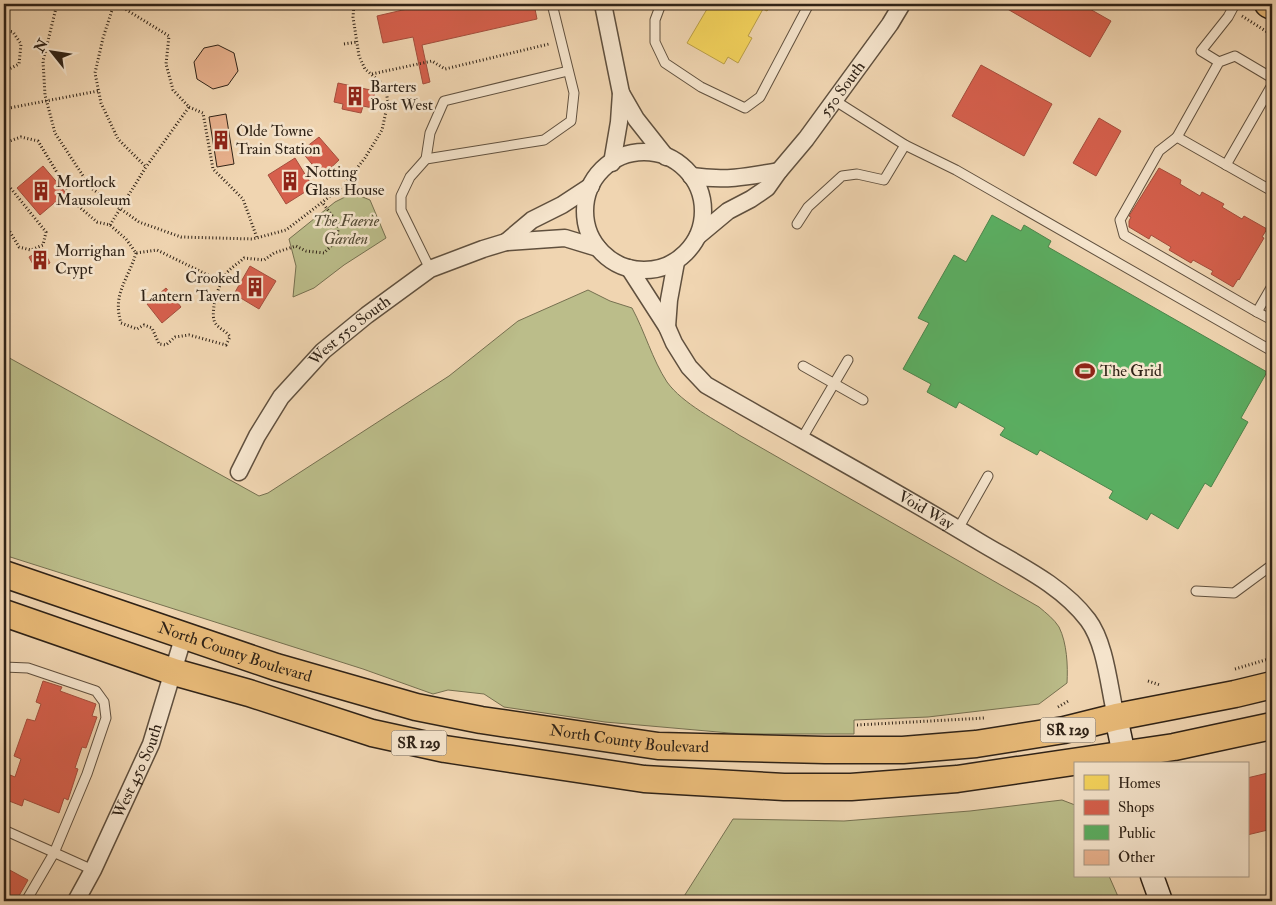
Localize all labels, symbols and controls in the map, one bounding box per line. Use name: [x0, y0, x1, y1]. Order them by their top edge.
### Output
north arrow: [28, 28, 78, 78]
text: N: [30, 36, 52, 56]
street label: 550 South: [816, 57, 870, 121]
place label: Barters Post West: [370, 77, 433, 115]
building icon: Barters Post West: [344, 85, 366, 107]
place label: Olde Towne Train Station: [236, 121, 321, 159]
building icon: Olde Towne Train Station: [210, 129, 232, 151]
place label: Notting Glass House: [305, 162, 385, 200]
building icon: Notting Glass House: [279, 170, 301, 192]
place label: Mortlock Mausoleum: [56, 172, 131, 210]
building icon: Mortlock Mausoleum: [30, 180, 52, 202]
park label: The Faerie Garden: [313, 211, 380, 249]
place label: Morrighan Crypt: [55, 241, 125, 280]
building icon: Morrighan Crypt: [29, 249, 51, 271]
place label: Crooked Lantern Tavern: [140, 268, 240, 306]
building icon: Crooked Lantern Tavern: [244, 276, 266, 298]
street label: West 550 South: [304, 291, 395, 370]
sports icon: The Grid: [1074, 360, 1096, 382]
place label: The Grid: [1100, 361, 1162, 381]
street label: Void Way: [895, 486, 959, 535]
street label: North County Boulevard: [156, 618, 314, 687]
road number: SR 129: [1040, 718, 1096, 742]
street label: North County Boulevard: [548, 720, 709, 757]
street label: West 450 South: [108, 721, 167, 822]
road number: SR 129: [392, 730, 446, 756]
legend: [1074, 762, 1248, 878]
text: Homes: [1118, 774, 1160, 793]
text: Shops: [1118, 798, 1154, 818]
text: Public: [1118, 824, 1156, 843]
text: Other: [1118, 848, 1155, 867]

